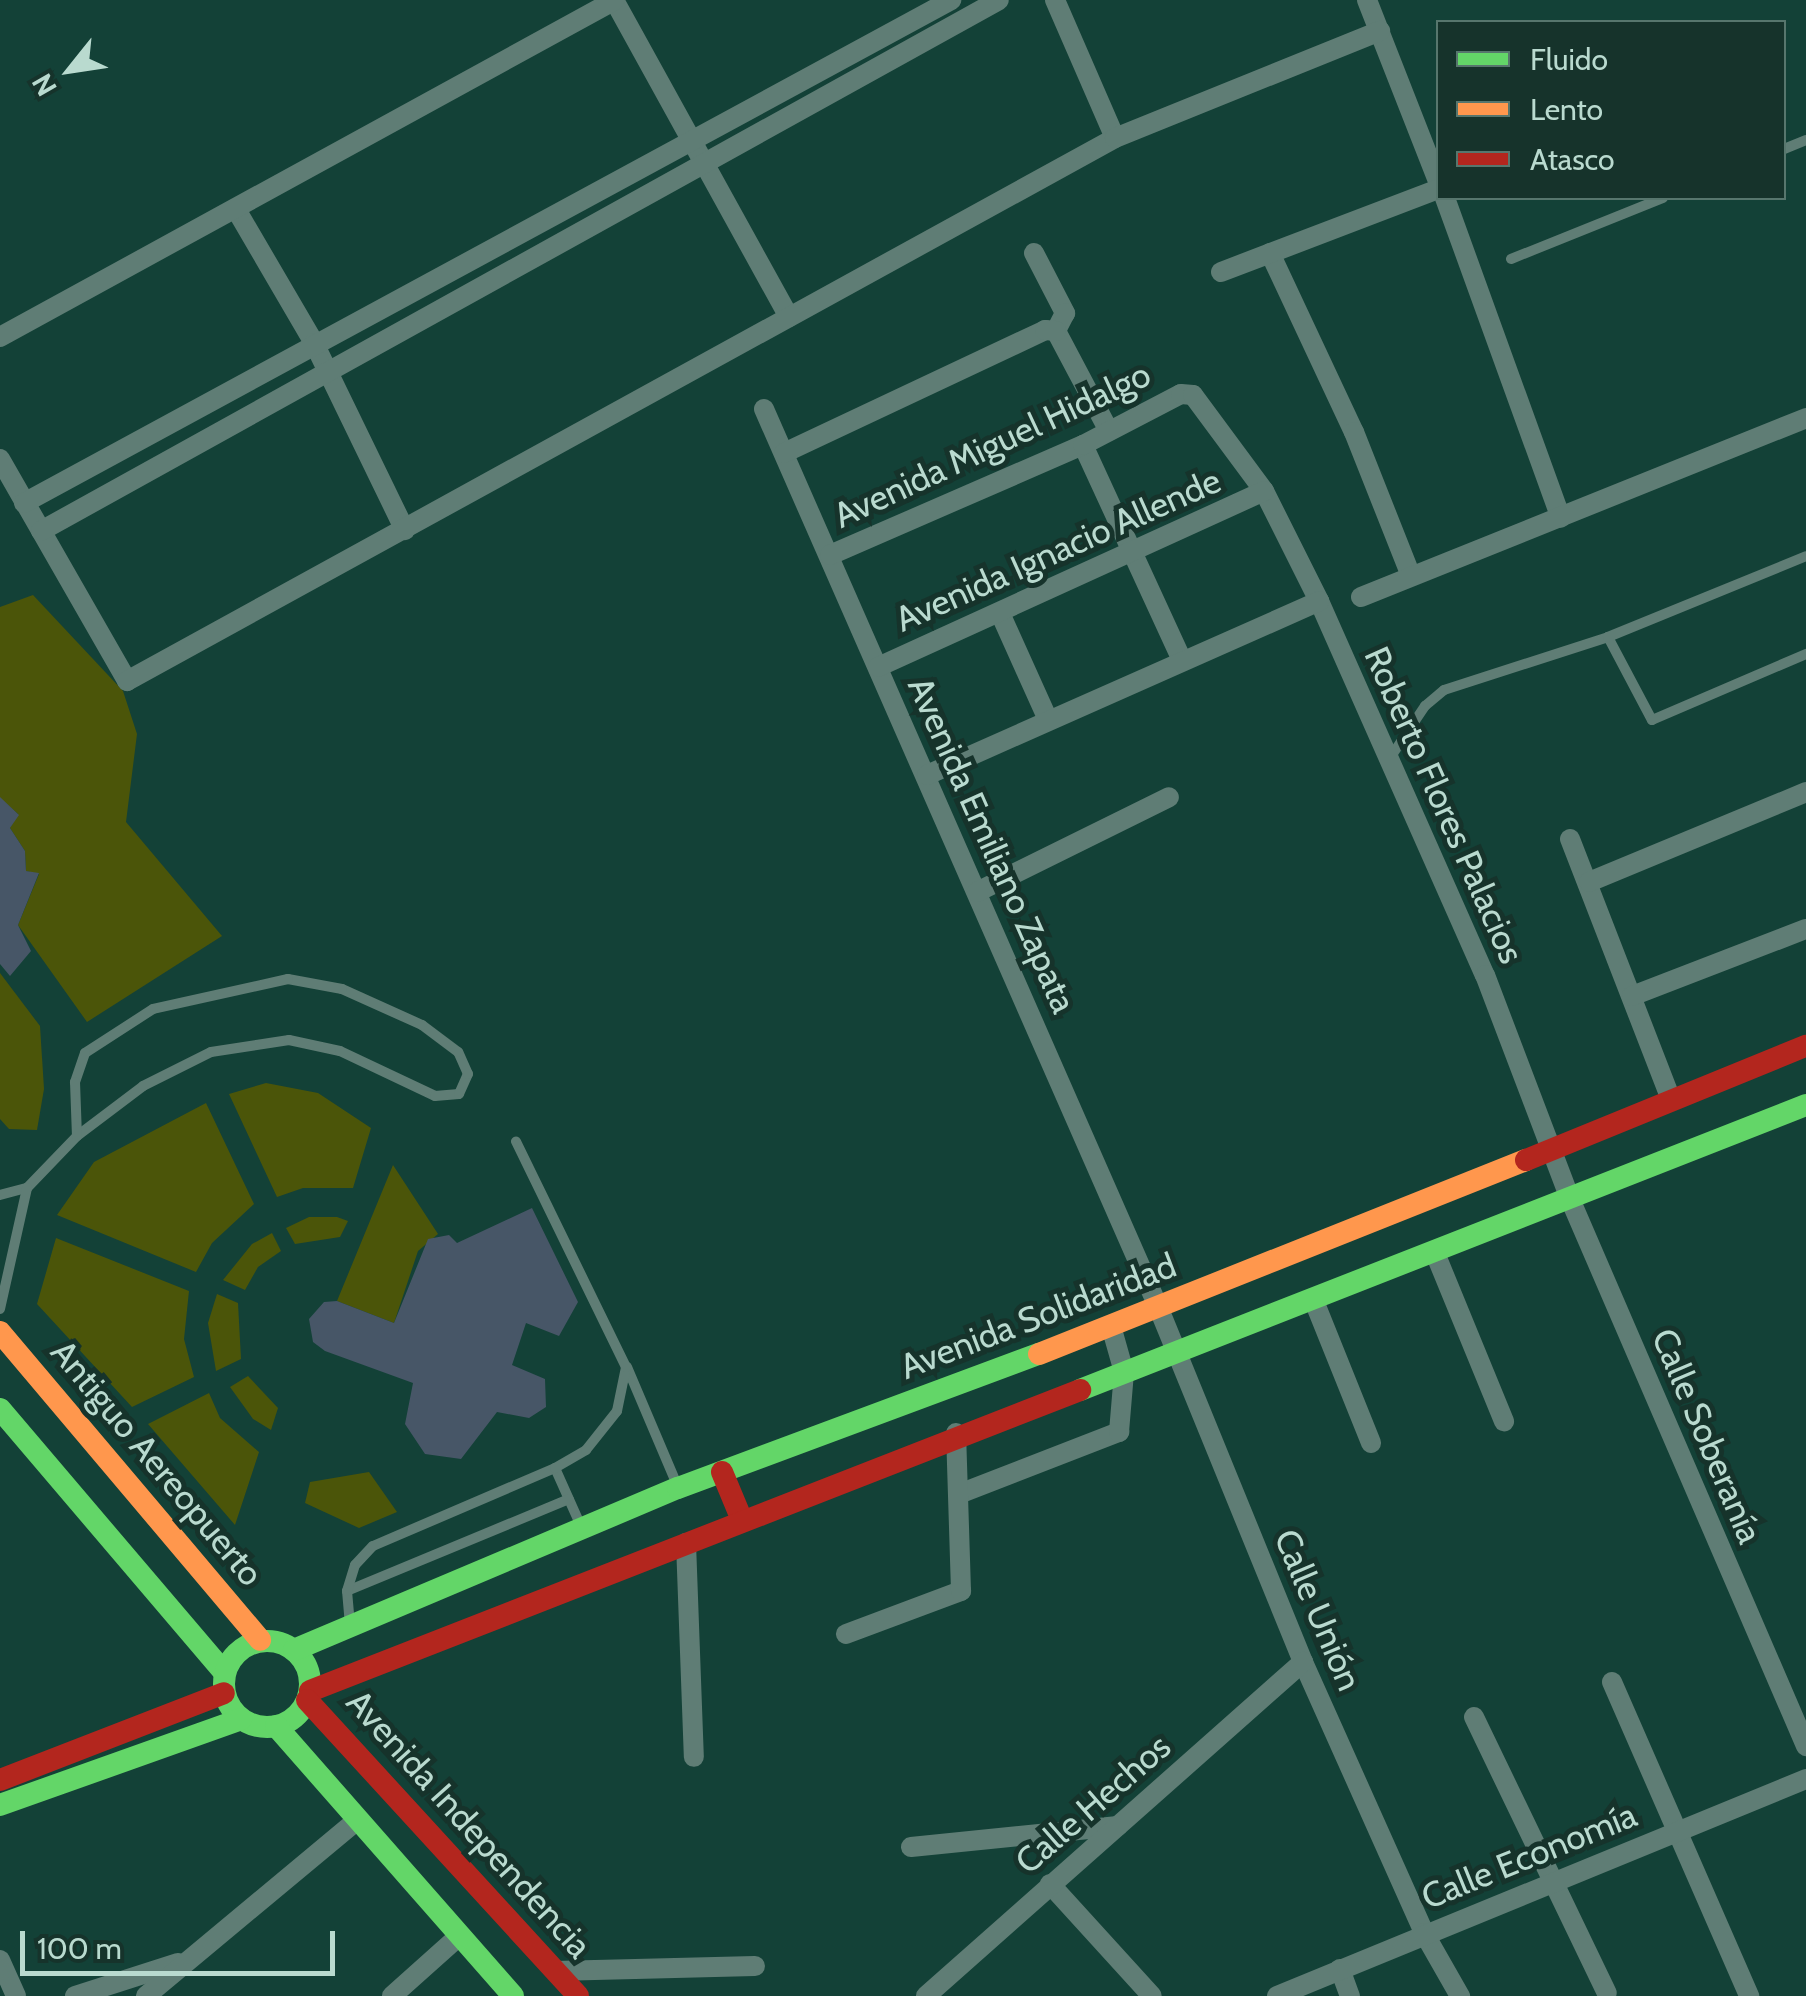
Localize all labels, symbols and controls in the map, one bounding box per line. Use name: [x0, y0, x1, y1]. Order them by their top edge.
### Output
north arrow: [20, 20, 120, 120]
legend: [1436, 20, 1786, 200]
text: Fluido: [1530, 41, 1608, 78]
text: N: [24, 68, 64, 102]
text: Lento: [1530, 91, 1603, 128]
text: Atasco: [1530, 141, 1615, 178]
street label: Avenida Miguel Hidalgo: [827, 353, 1157, 537]
street label: Avenida Ignacio Allende: [889, 459, 1227, 641]
street label: Roberto Flores Palacios: [1355, 640, 1533, 970]
street label: Avenida Emiliano Zapata: [899, 671, 1085, 1019]
street label: Avenida Solidaridad: [894, 1244, 1182, 1388]
street label: Calle Soberanía: [1643, 1322, 1771, 1550]
street label: Antiguo Aereopuerto: [42, 1332, 272, 1594]
street label: Calle Unión: [1265, 1523, 1371, 1697]
street label: Avenida Independencia: [338, 1681, 600, 1967]
street label: Calle Hechos: [1007, 1725, 1179, 1883]
street label: Calle Economía: [1415, 1794, 1643, 1918]
scale bar: [25, 1911, 340, 1973]
text: 100 m: [37, 1930, 122, 1967]

